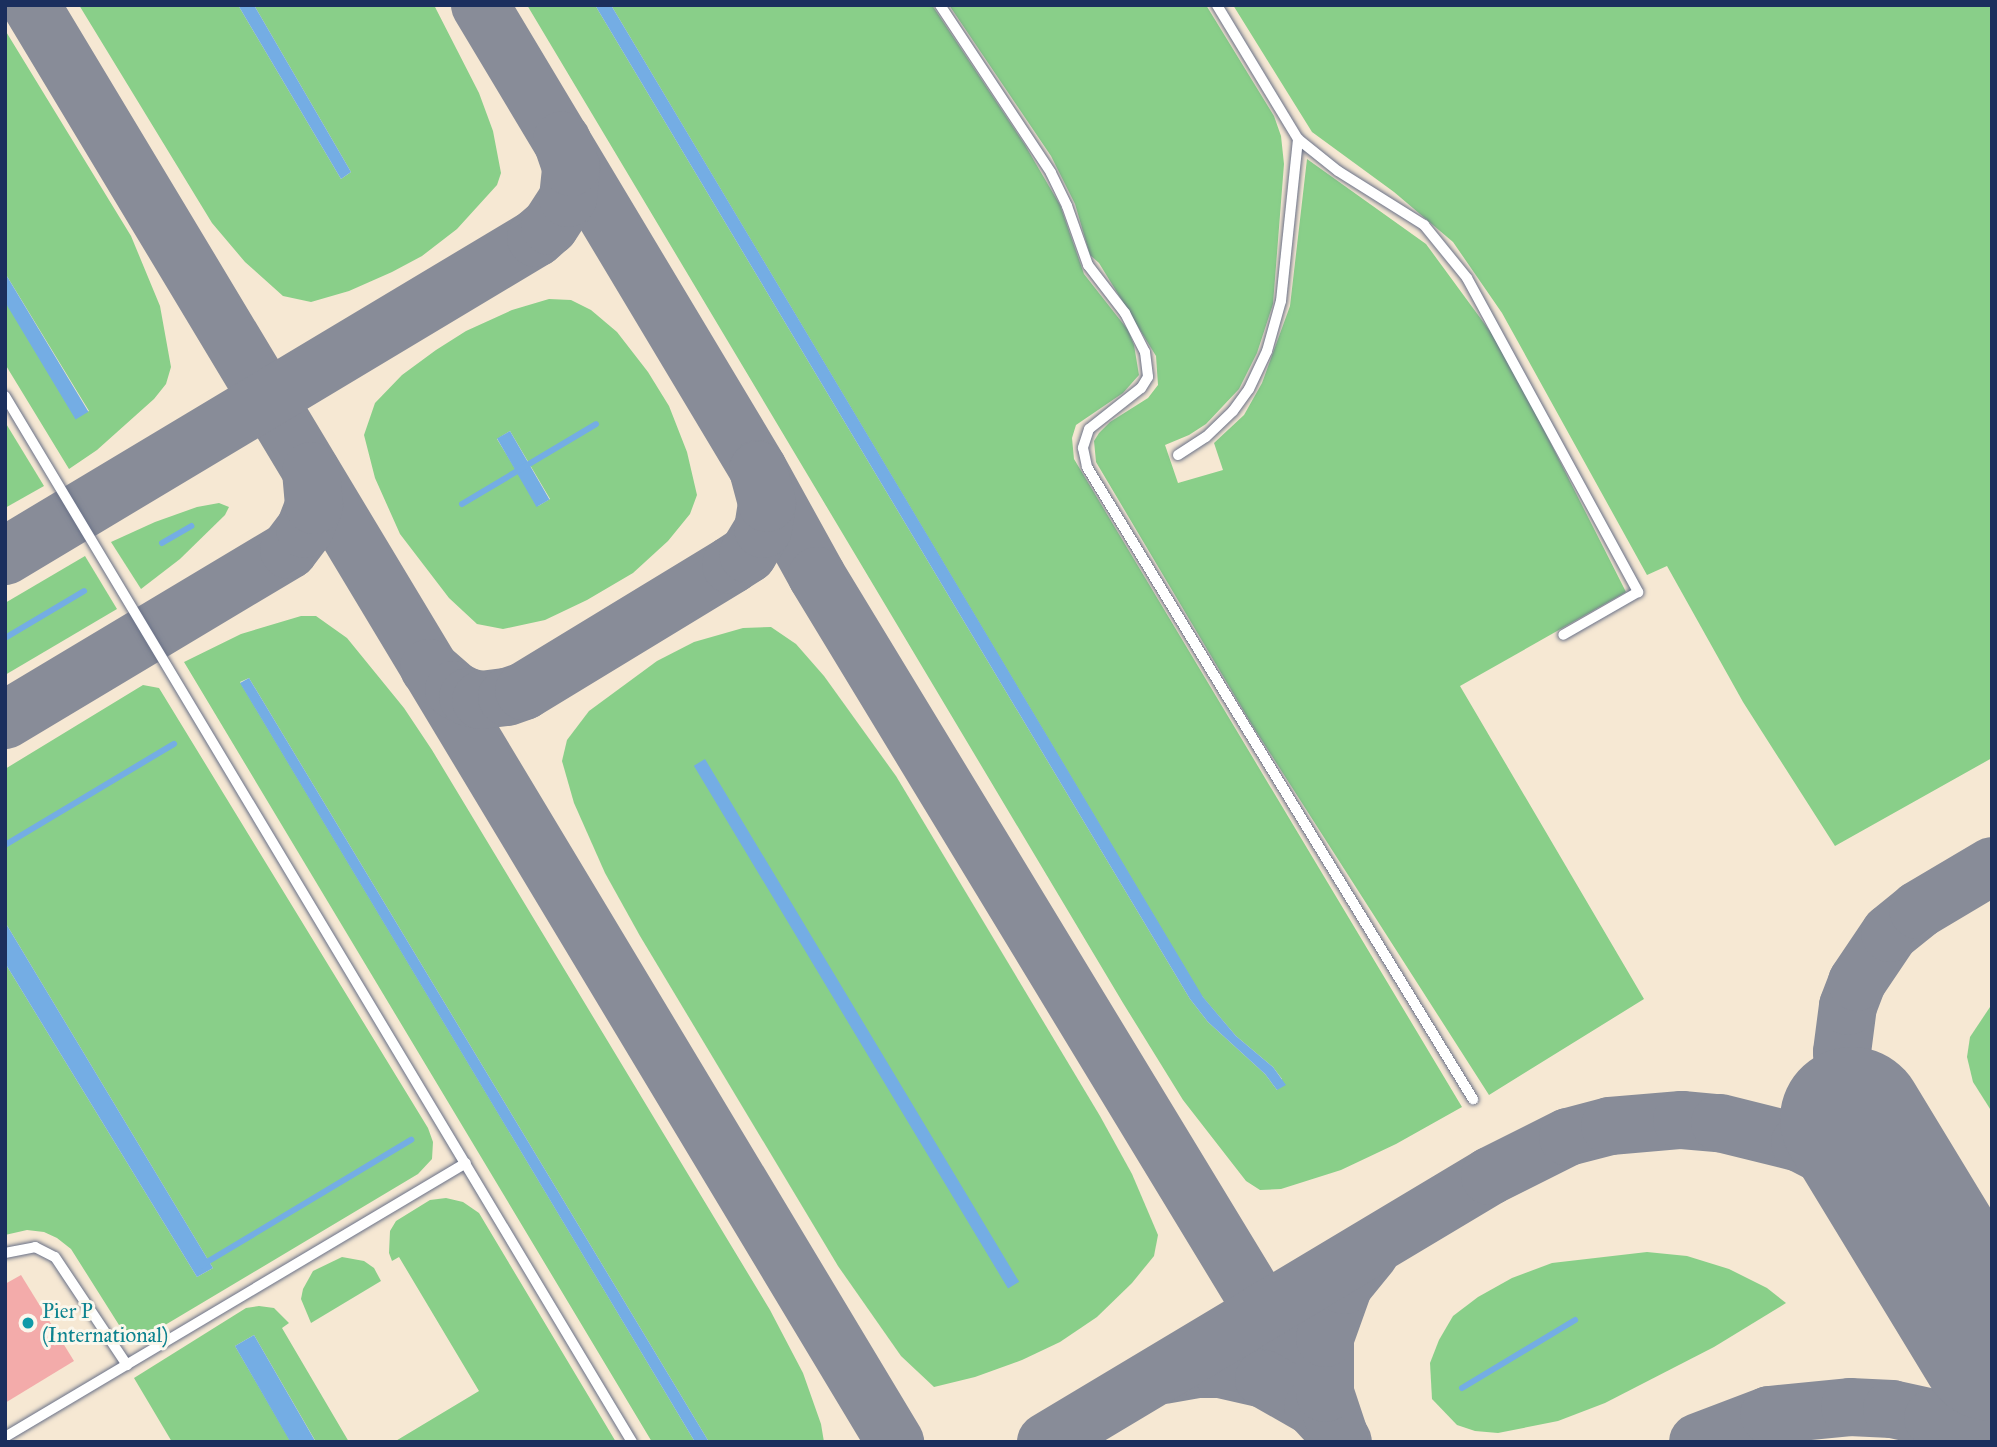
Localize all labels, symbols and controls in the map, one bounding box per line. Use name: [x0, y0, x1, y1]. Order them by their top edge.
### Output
place label: Pier P (International): [42, 1298, 168, 1348]
marker: Pier P (International): [20, 1315, 36, 1331]

